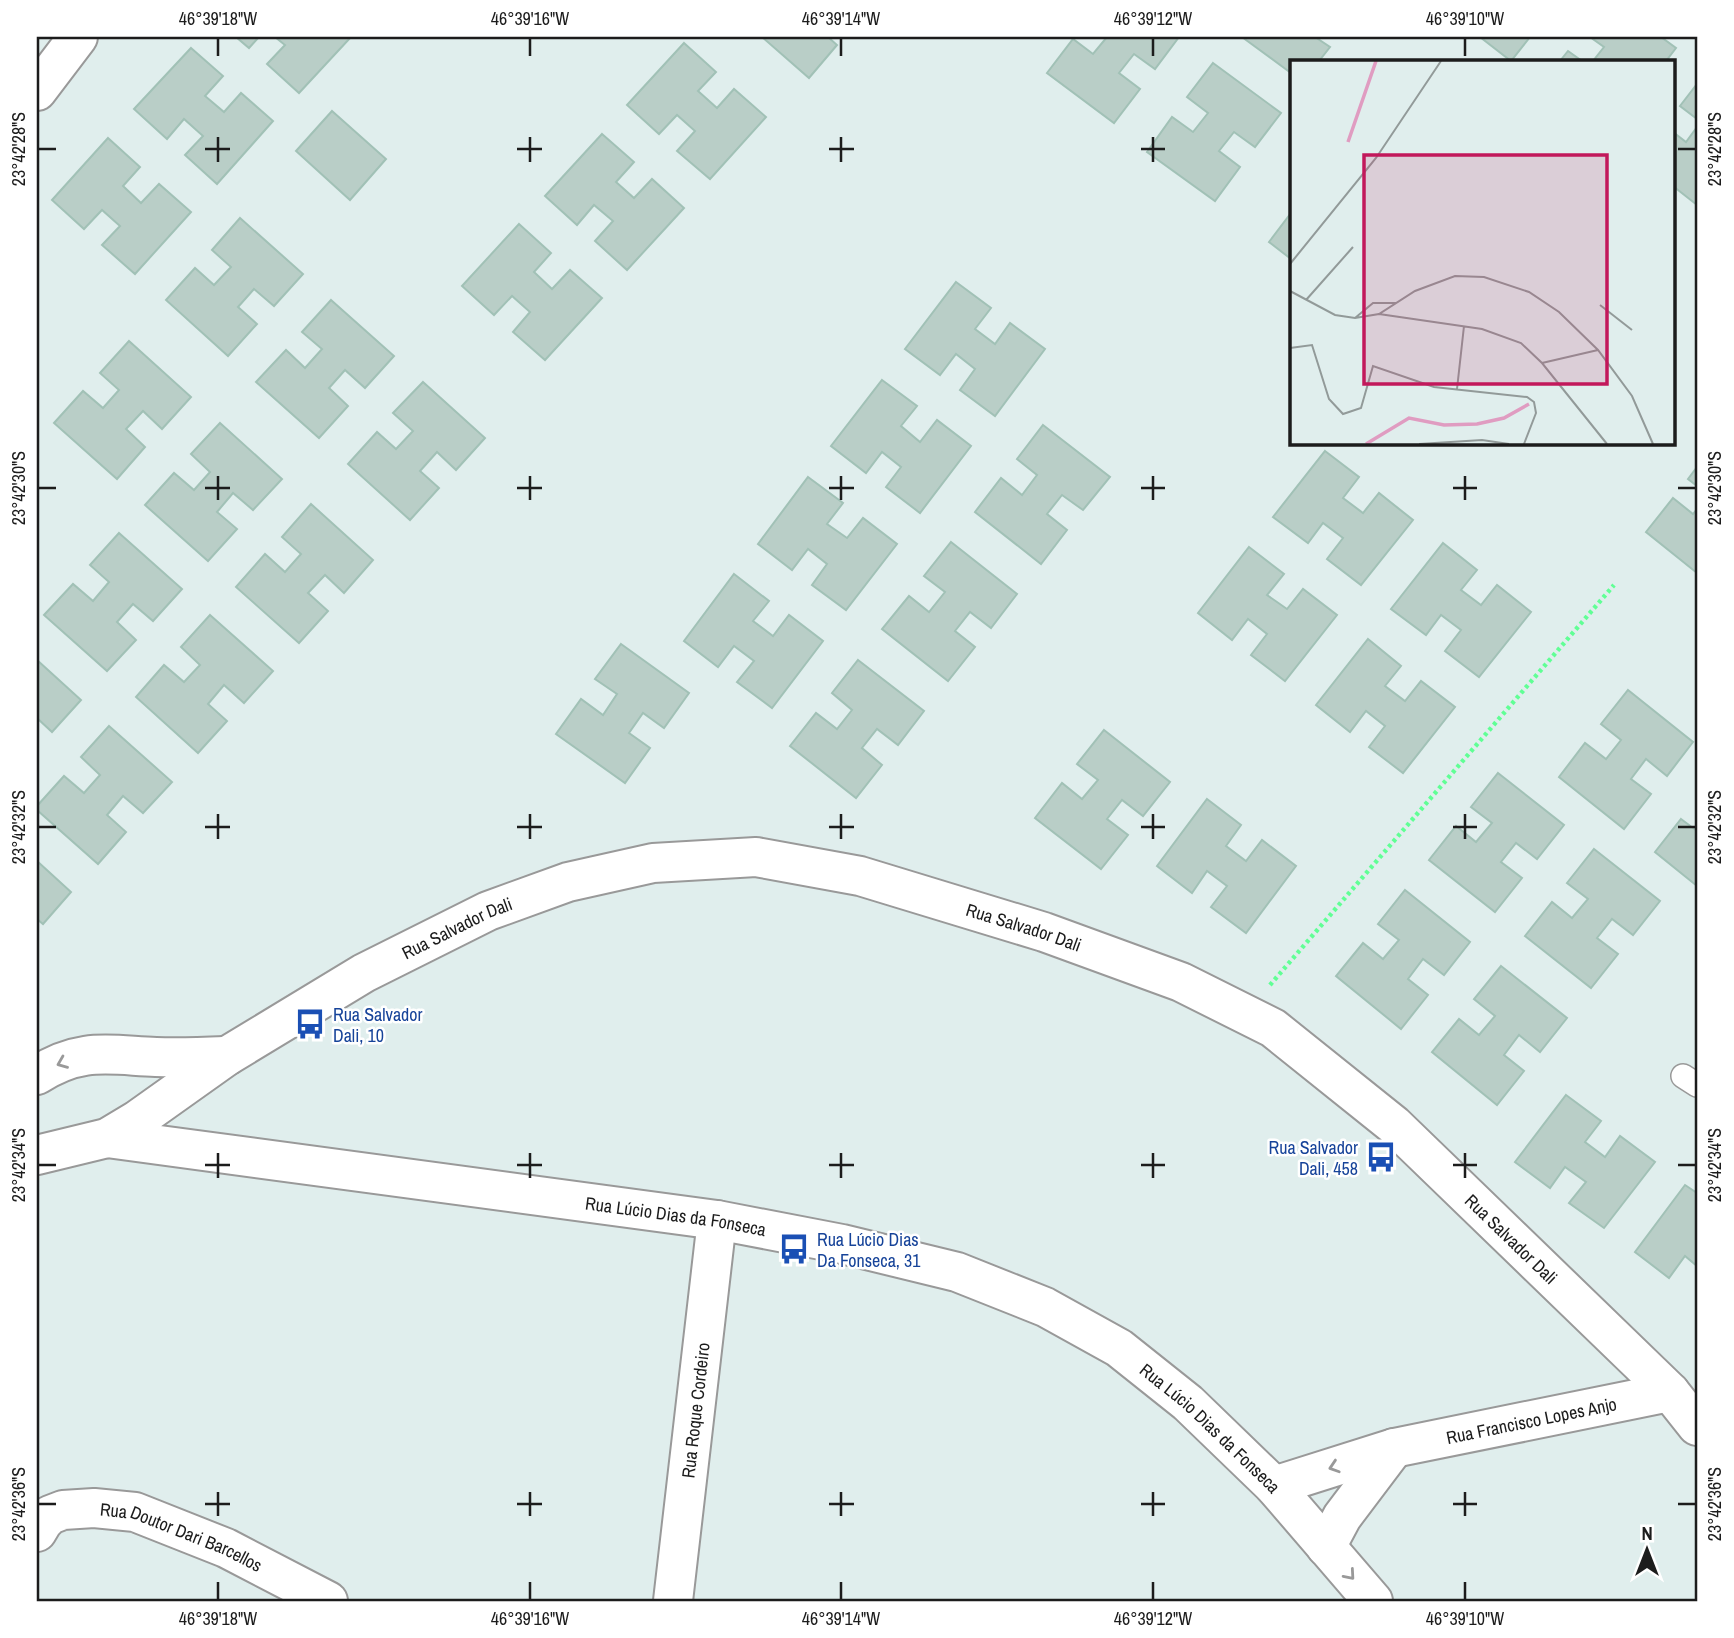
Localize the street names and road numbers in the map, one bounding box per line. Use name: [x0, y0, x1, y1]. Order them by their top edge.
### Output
street label: Rua Salvador Dali: [397, 891, 515, 965]
street label: Rua Salvador Dali: [963, 897, 1085, 957]
street label: Rua Salvador Dali: [1460, 1188, 1563, 1289]
street label: Rua Lúcio Dias da Fonseca: [584, 1190, 768, 1242]
street label: Rua Roque Cordeiro: [675, 1341, 715, 1479]
street label: Rua Lúcio Dias da Fonseca: [1135, 1357, 1287, 1498]
street label: Rua Francisco Lopes Anjo: [1444, 1391, 1619, 1450]
street label: Rua Doutor Dari Barcellos: [99, 1496, 267, 1577]

